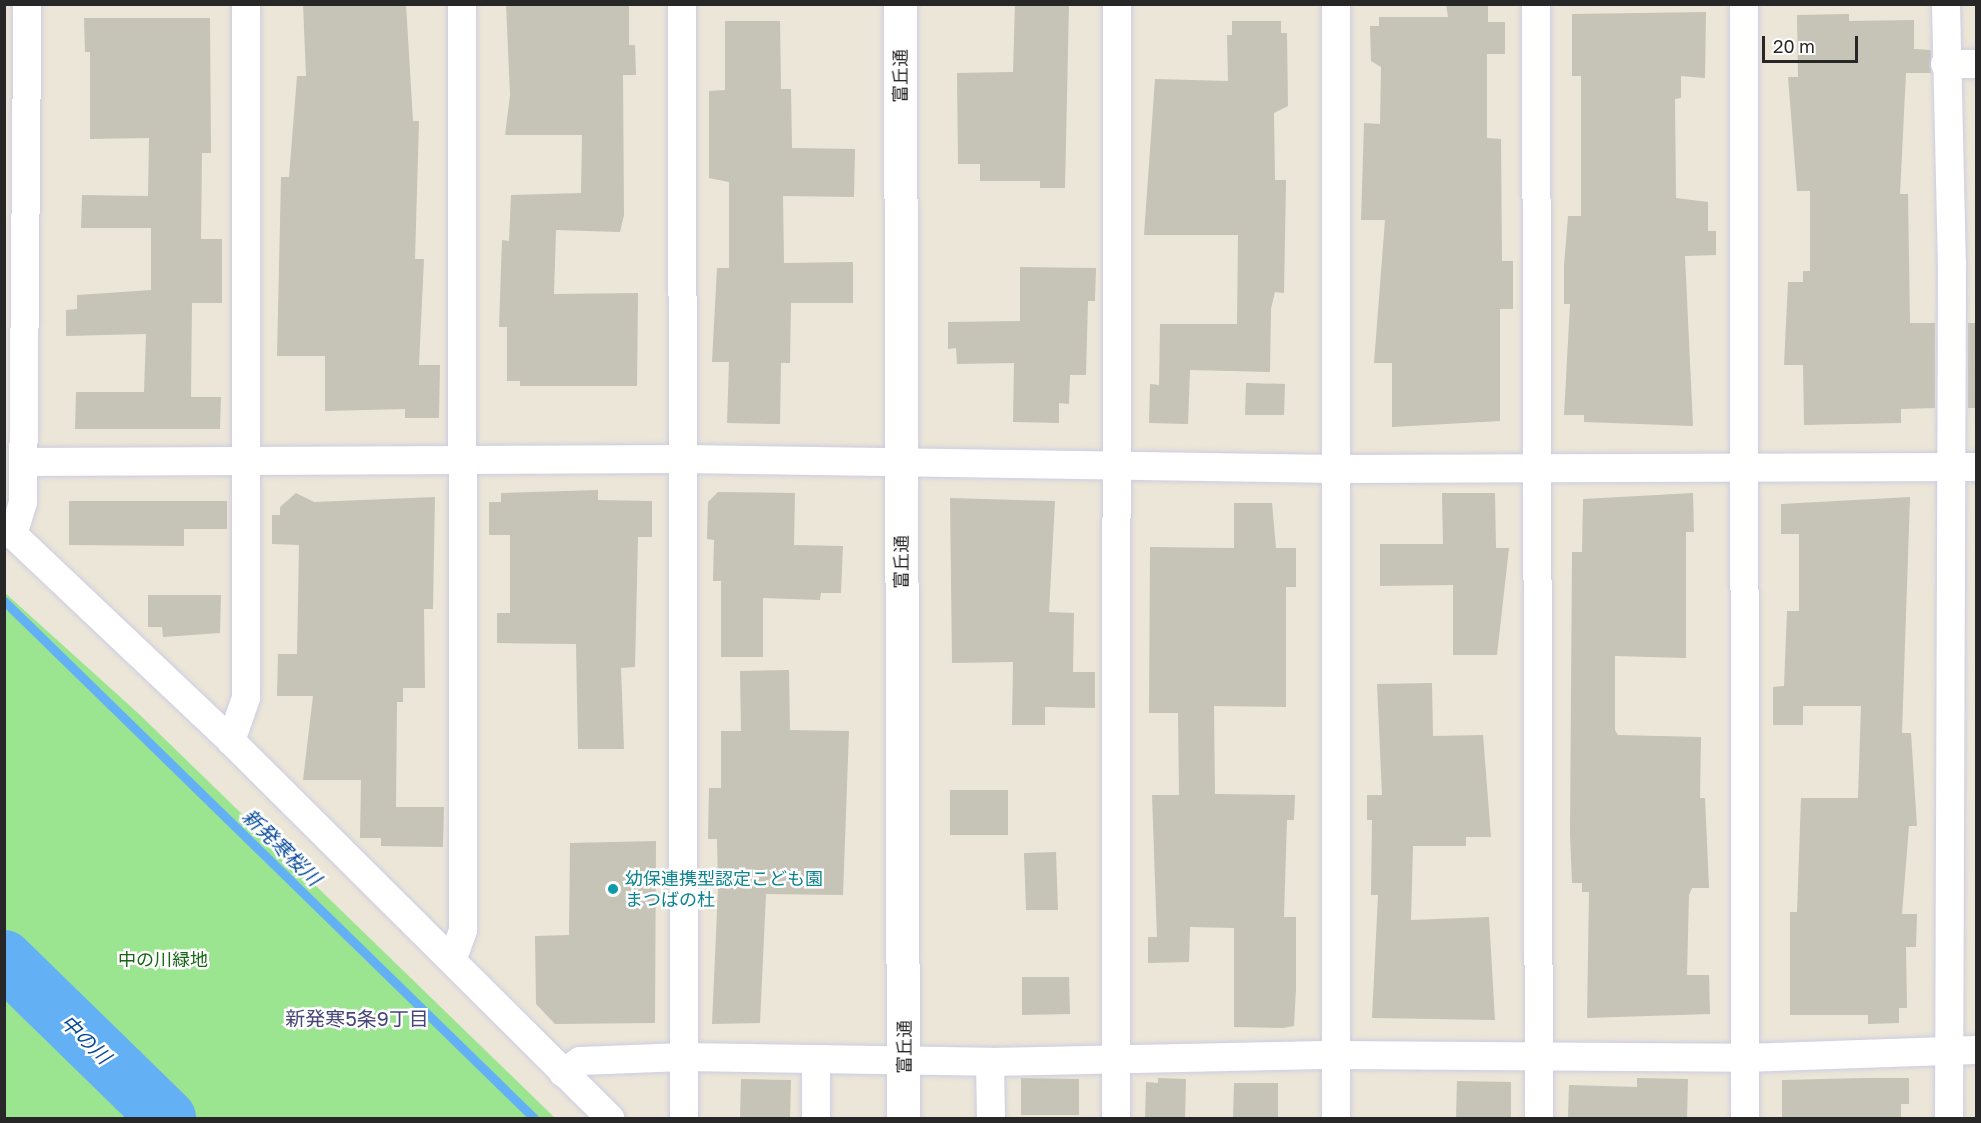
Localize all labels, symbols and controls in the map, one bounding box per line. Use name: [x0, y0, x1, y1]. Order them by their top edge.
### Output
scale bar: [1765, 24, 1861, 62]
text: 20 m: [1773, 35, 1815, 57]
street label: 富丘通: [889, 49, 911, 103]
street label: 富丘通: [890, 535, 912, 589]
water label: 新発寒桜川: [238, 804, 326, 890]
place label: 幼保連携型認定こども園 まつばの杜: [625, 868, 823, 910]
marker: 幼保連携型認定こども園 まつばの杜: [606, 882, 620, 896]
park label: 中の川緑地: [118, 948, 208, 970]
district label: 新発寒5条9丁目: [285, 1006, 429, 1030]
water label: 中の川: [56, 1010, 116, 1068]
street label: 富丘通: [893, 1020, 915, 1074]

